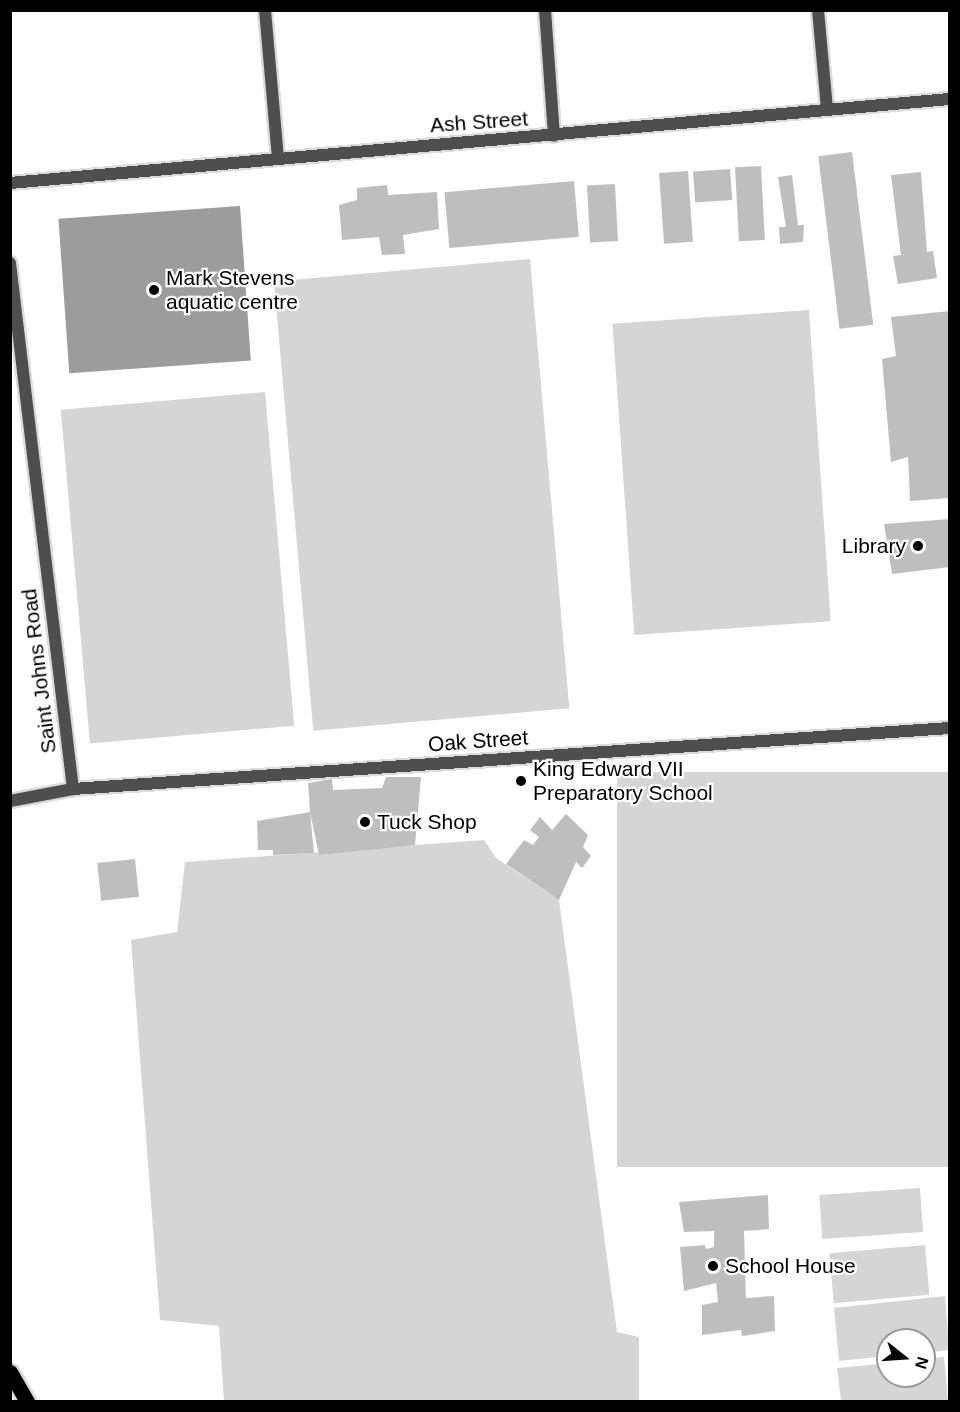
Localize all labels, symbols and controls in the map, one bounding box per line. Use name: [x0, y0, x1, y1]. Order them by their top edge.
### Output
street label: Ash Street: [429, 106, 529, 138]
place label: Mark Stevens aquatic centre: [166, 265, 298, 315]
marker: Mark Stevens aquatic centre: [147, 283, 161, 297]
place label: Library: [842, 533, 906, 559]
marker: Library: [911, 539, 925, 553]
street label: Saint Johns Road: [16, 587, 62, 755]
street label: Oak Street: [427, 725, 529, 757]
place label: King Edward VII Preparatory School: [533, 756, 713, 806]
marker: King Edward VII Preparatory School: [514, 774, 528, 788]
place label: Tuck Shop: [377, 809, 477, 835]
marker: Tuck Shop: [358, 815, 372, 829]
place label: School House: [725, 1253, 856, 1279]
marker: School House: [706, 1259, 720, 1273]
north arrow: [876, 1328, 936, 1388]
text: N: [912, 1355, 932, 1371]

